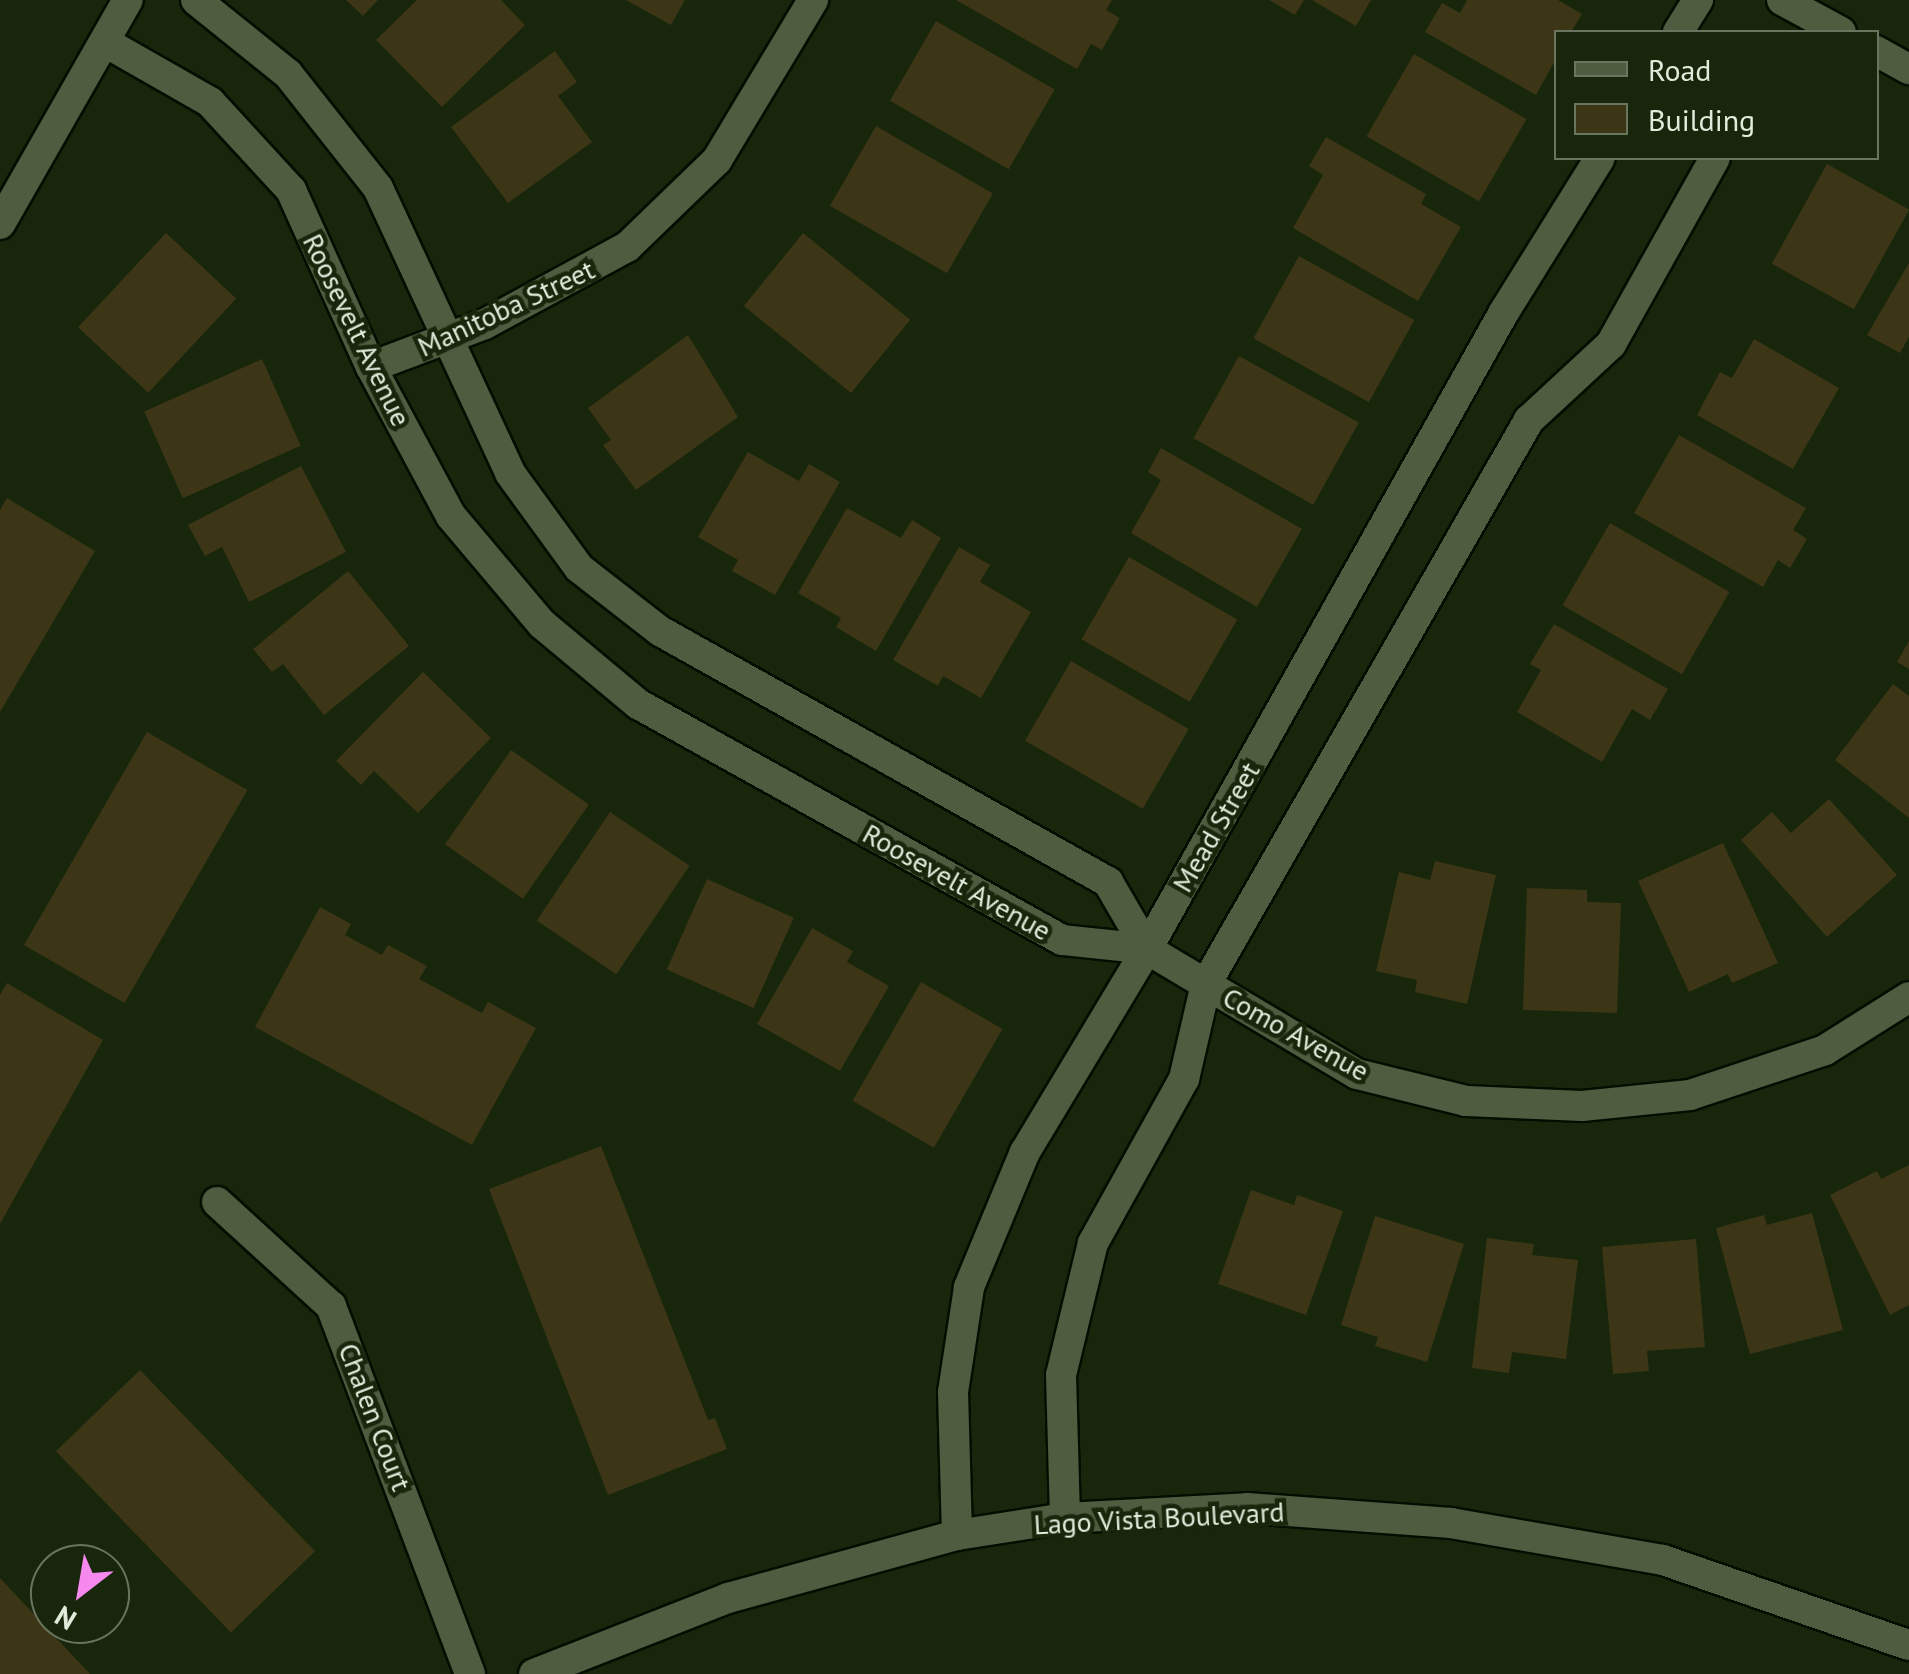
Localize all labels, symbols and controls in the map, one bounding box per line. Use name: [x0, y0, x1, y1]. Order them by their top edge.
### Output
legend: [1554, 30, 1879, 160]
text: Road: [1648, 50, 1712, 89]
text: Building: [1648, 100, 1755, 139]
street label: Roosevelt Avenue: [296, 228, 418, 432]
street label: Manitoba Street: [412, 252, 600, 364]
street label: Mead Street: [1165, 756, 1267, 898]
street label: Roosevelt Avenue: [857, 816, 1057, 948]
street label: Como Avenue: [1217, 980, 1375, 1088]
street label: Chalen Court: [331, 1338, 419, 1496]
street label: Lago Vista Boulevard: [1033, 1495, 1285, 1541]
north arrow: [30, 1544, 130, 1644]
text: N: [48, 1598, 83, 1639]

